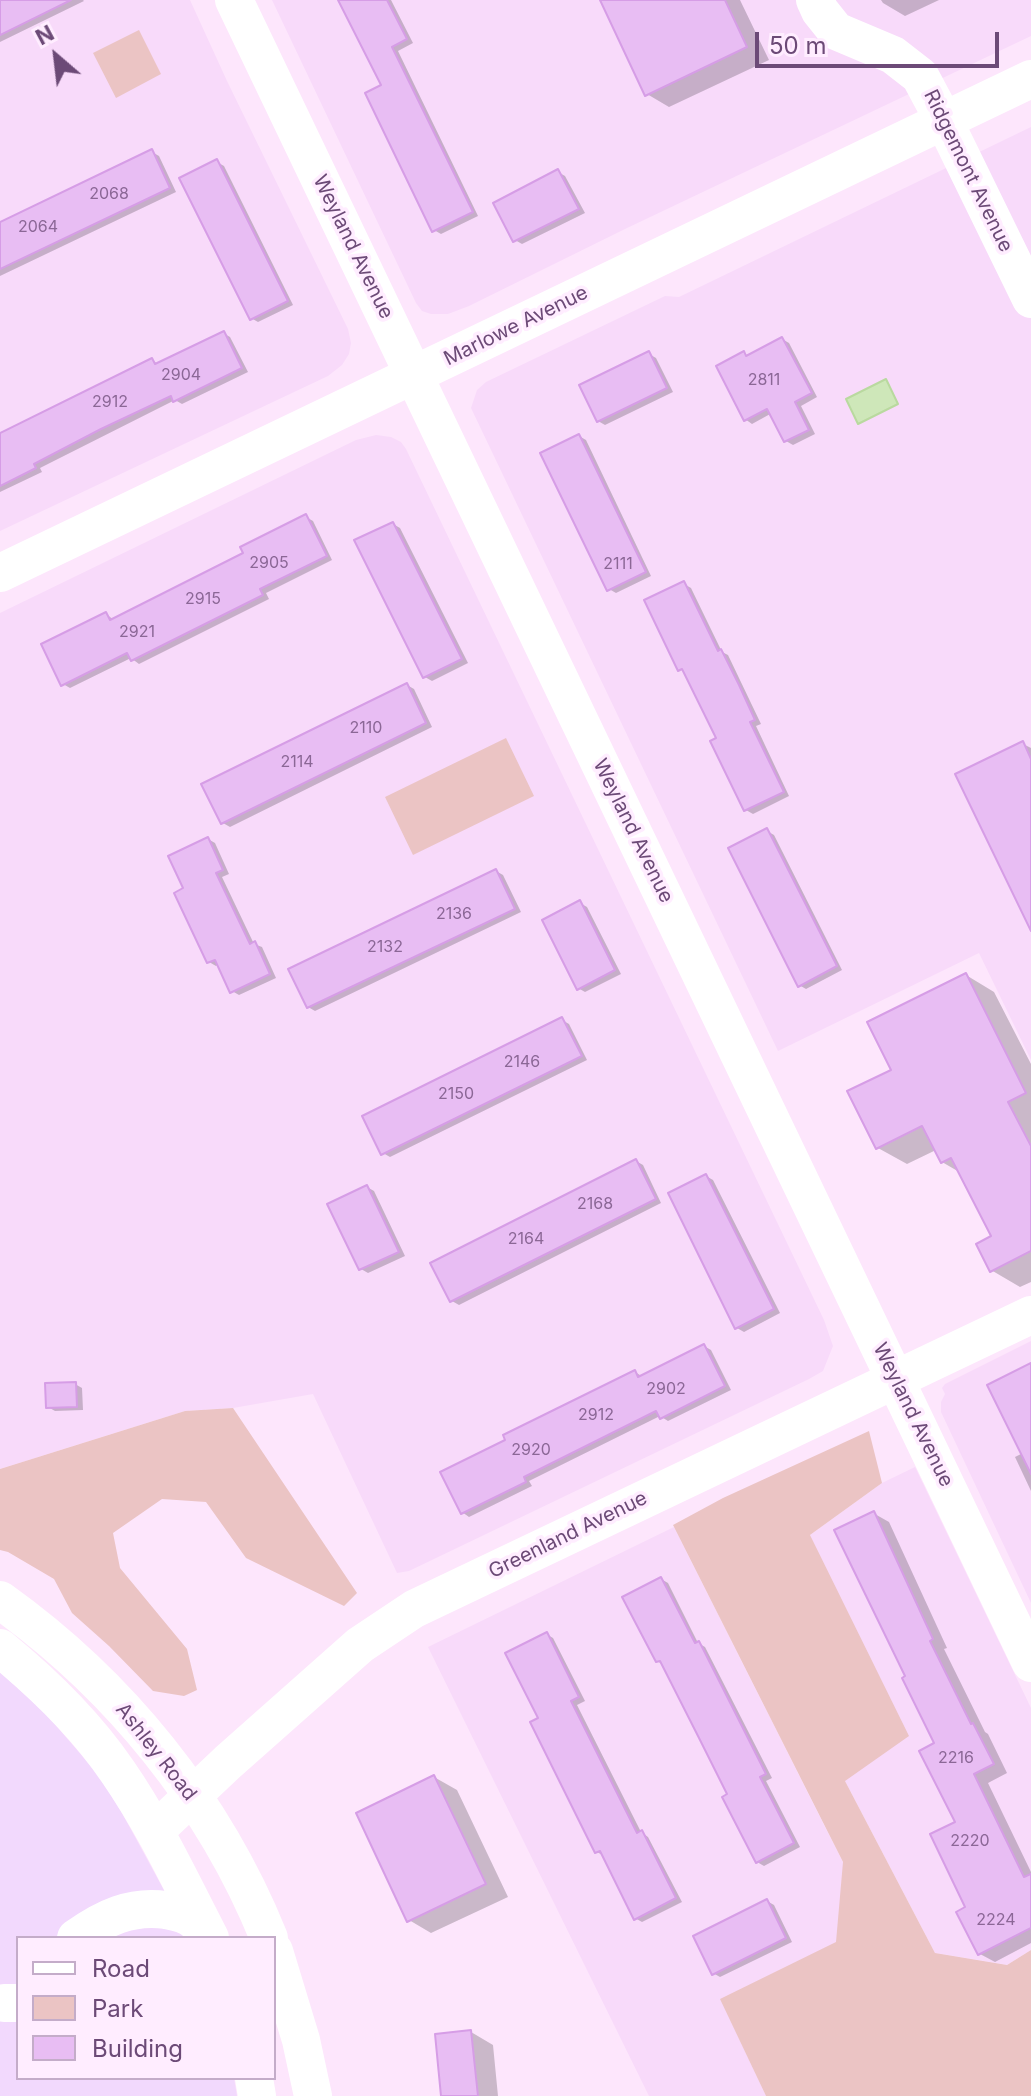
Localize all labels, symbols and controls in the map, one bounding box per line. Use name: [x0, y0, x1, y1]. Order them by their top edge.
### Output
north arrow: [16, 16, 96, 96]
scale bar: [759, 16, 1003, 66]
text: N: [31, 19, 58, 50]
text: 50 m: [769, 31, 827, 60]
street label: Ridgemont Avenue: [918, 86, 1018, 256]
street label: Weyland Avenue: [308, 171, 398, 323]
house number: 2068: [89, 184, 129, 204]
house number: 2064: [18, 217, 58, 237]
street label: Marlowe Avenue: [440, 281, 592, 371]
house number: 2904: [161, 365, 201, 385]
house number: 2811: [748, 370, 780, 390]
house number: 2912: [92, 392, 128, 412]
house number: 2905: [249, 553, 289, 573]
house number: 2111: [603, 554, 633, 574]
house number: 2915: [185, 589, 221, 609]
house number: 2921: [119, 622, 155, 642]
house number: 2110: [350, 718, 382, 738]
house number: 2114: [280, 752, 314, 772]
street label: Weyland Avenue: [588, 755, 678, 907]
house number: 2136: [436, 904, 472, 924]
house number: 2132: [367, 937, 403, 957]
house number: 2146: [504, 1052, 540, 1072]
house number: 2150: [438, 1084, 474, 1104]
house number: 2168: [577, 1194, 613, 1214]
house number: 2164: [508, 1229, 544, 1249]
street label: Weyland Avenue: [868, 1339, 958, 1491]
house number: 2902: [646, 1379, 686, 1399]
house number: 2912: [578, 1405, 614, 1425]
house number: 2920: [511, 1440, 551, 1460]
street label: Greenland Avenue: [485, 1486, 651, 1584]
street label: Ashley Road: [110, 1698, 202, 1806]
house number: 2216: [938, 1748, 974, 1768]
house number: 2220: [950, 1831, 990, 1851]
house number: 2224: [976, 1910, 1016, 1930]
legend: [16, 1936, 276, 2080]
text: Road: [92, 1954, 150, 1983]
text: Park: [92, 1994, 143, 2023]
text: Building: [92, 2034, 183, 2063]

